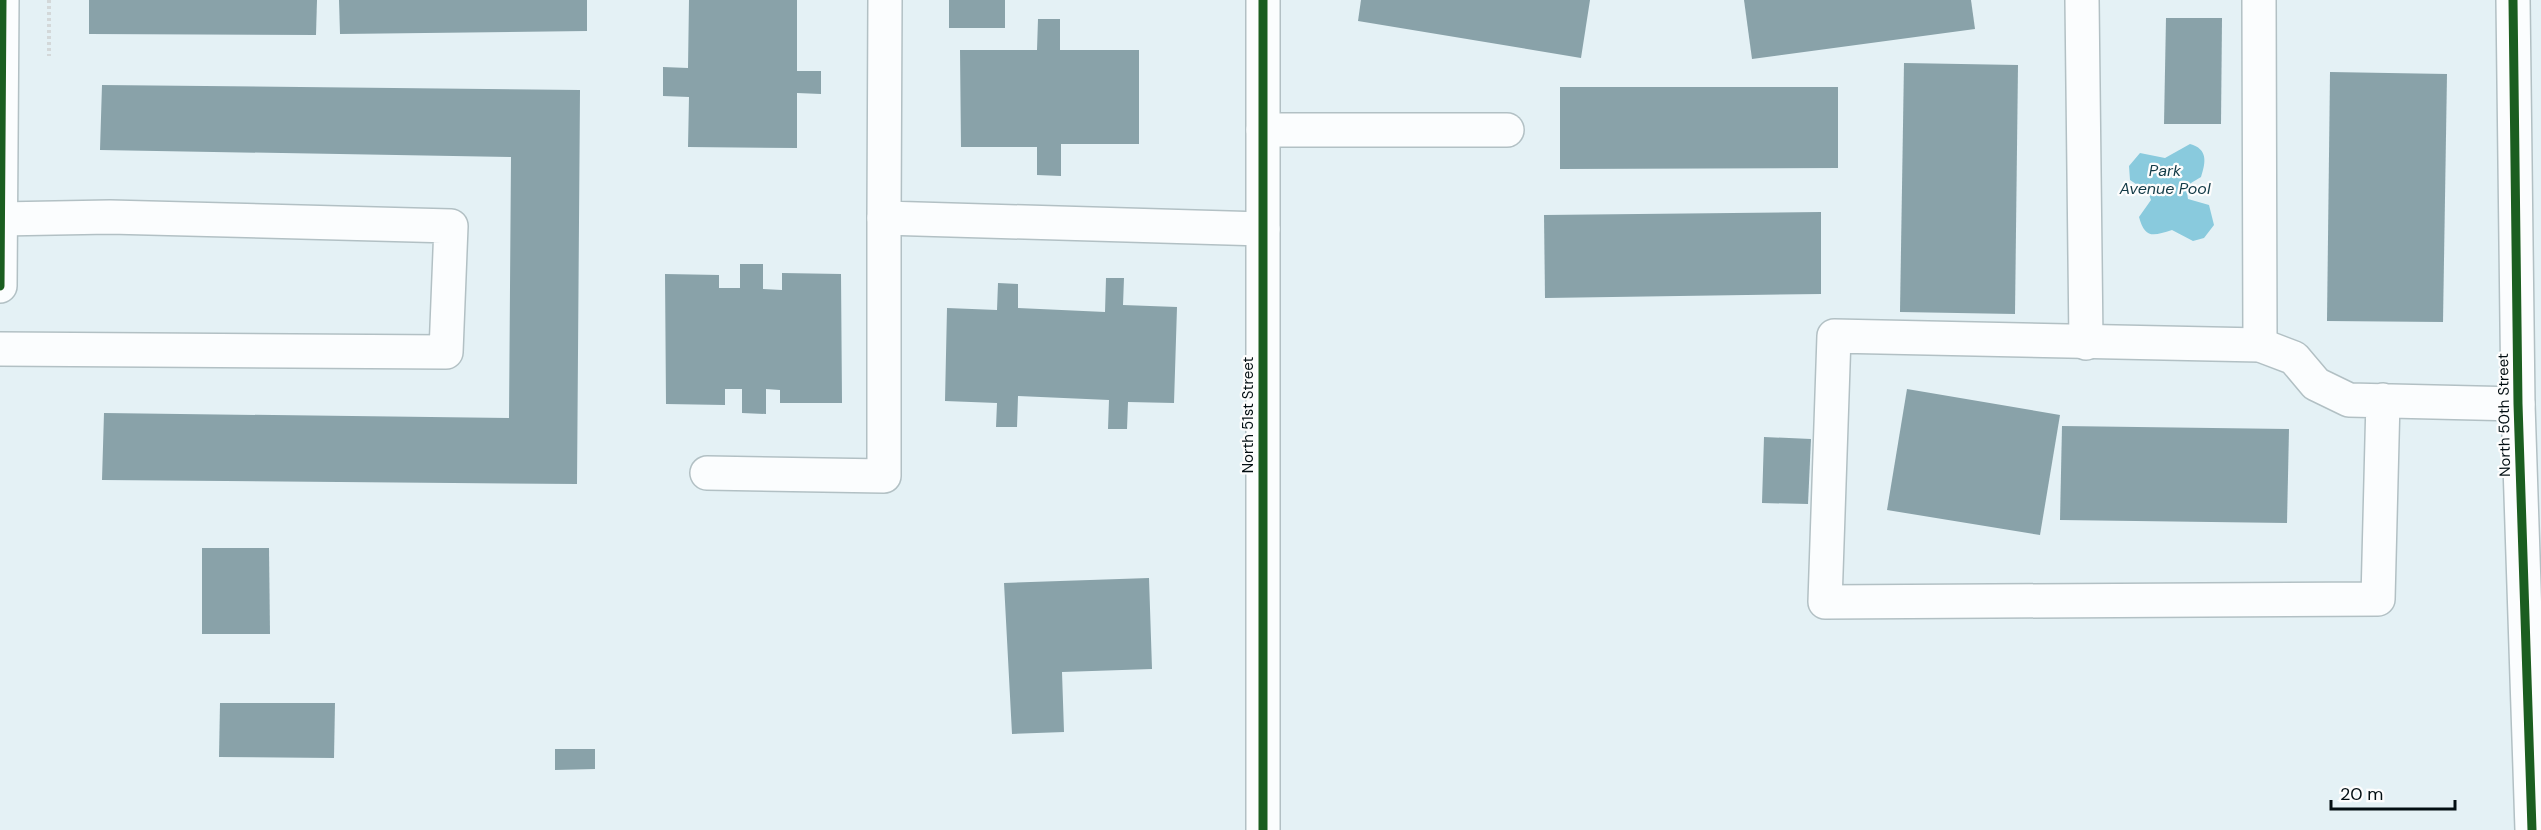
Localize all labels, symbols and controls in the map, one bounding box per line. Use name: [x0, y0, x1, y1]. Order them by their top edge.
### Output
water label: Park Avenue Pool: [2119, 160, 2211, 199]
street label: North 50th Street: [2493, 353, 2515, 477]
street label: North 51st Street: [1238, 357, 1258, 473]
scale bar: [2331, 773, 2456, 811]
text: 20 m: [2340, 782, 2383, 806]

